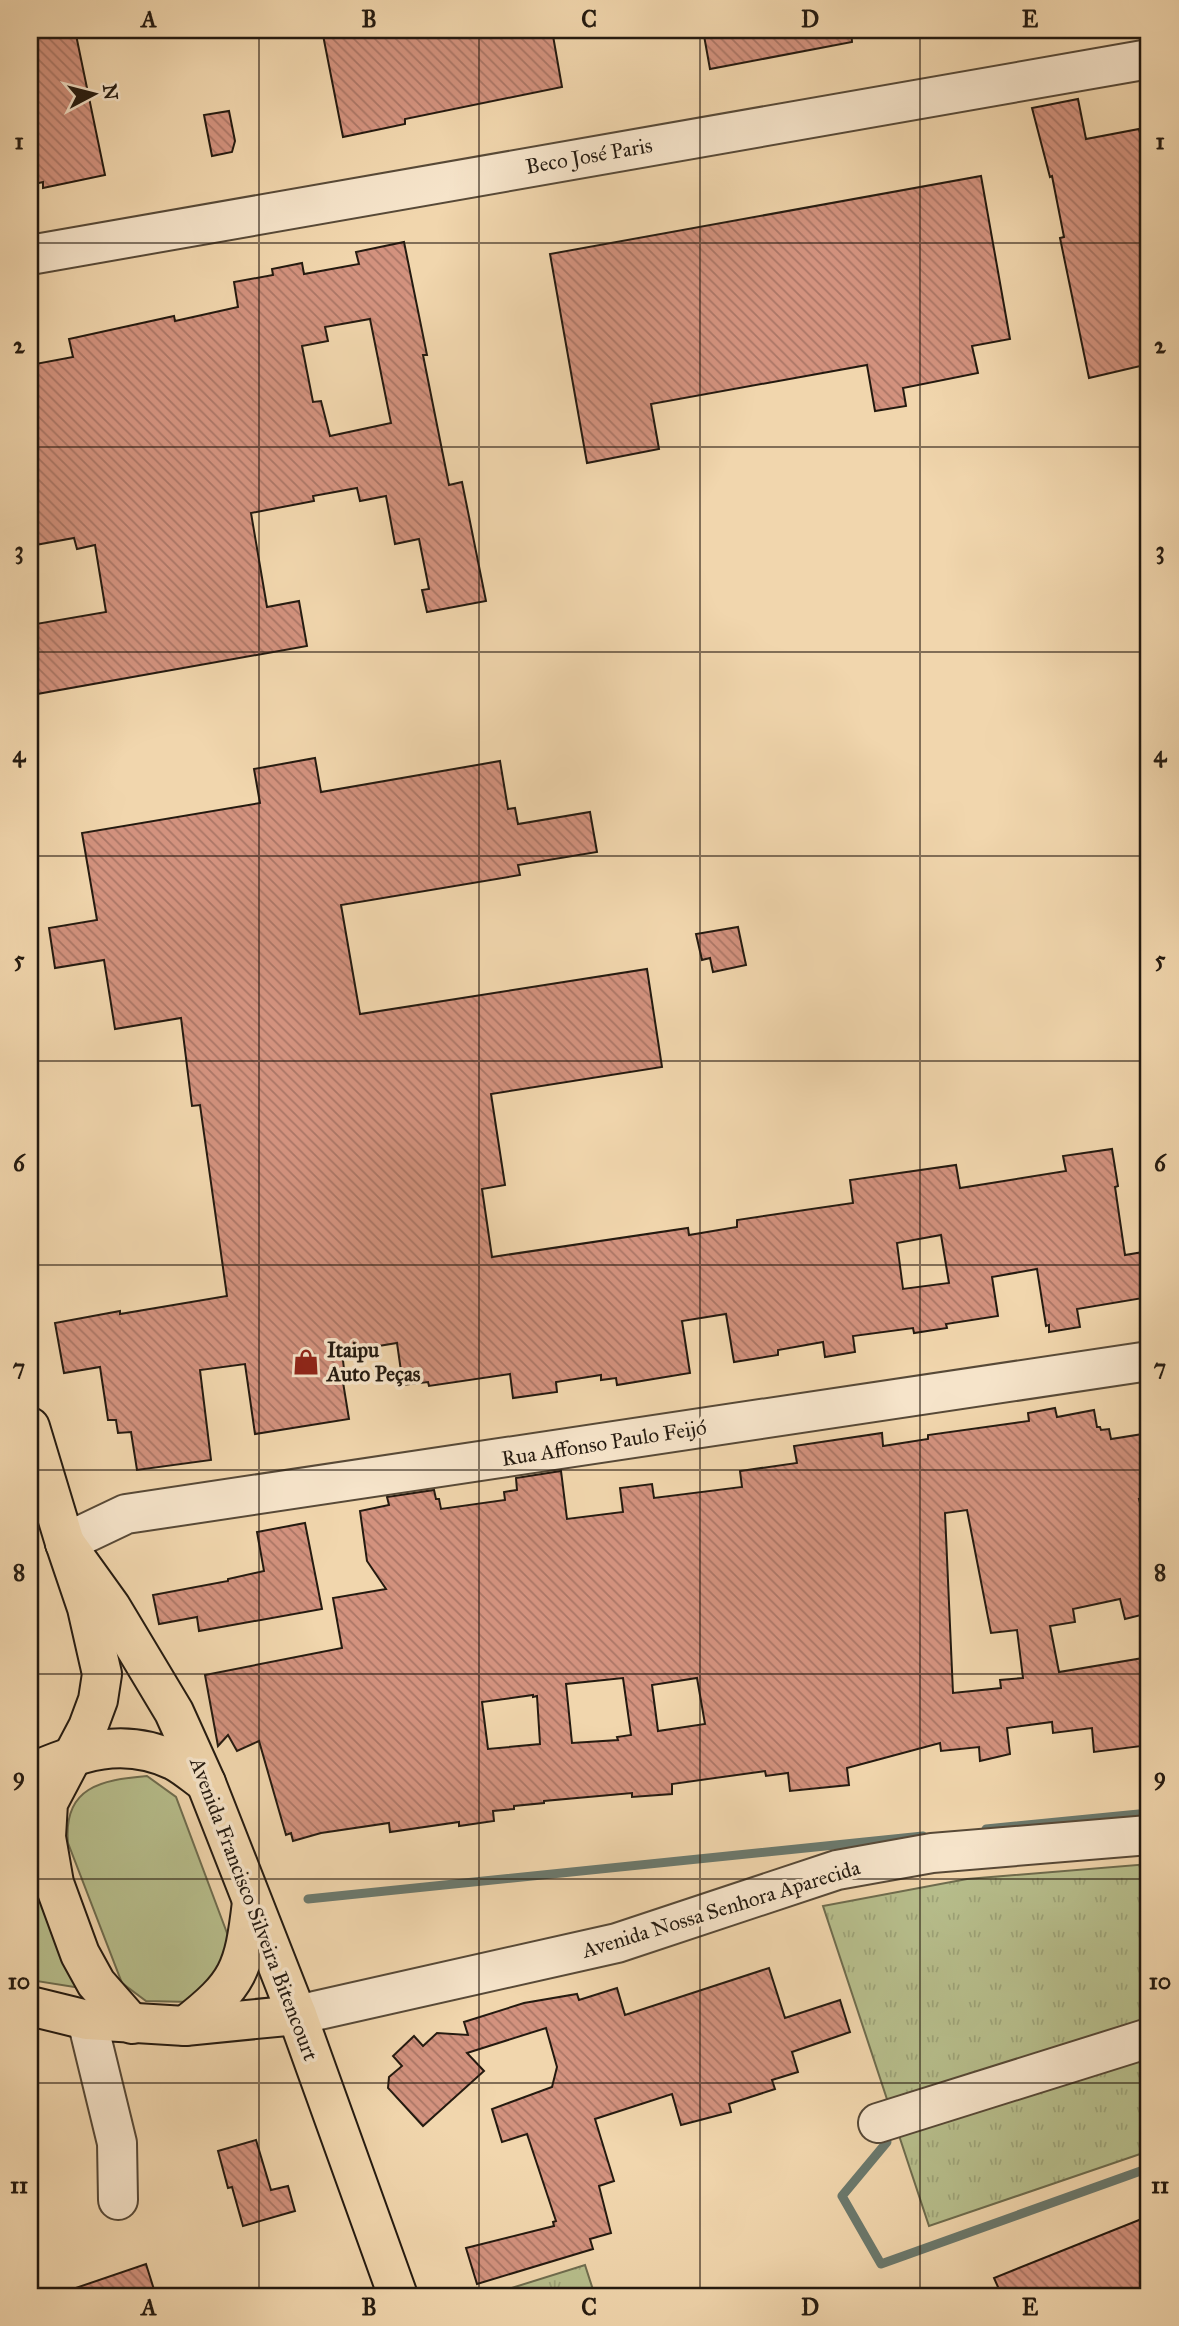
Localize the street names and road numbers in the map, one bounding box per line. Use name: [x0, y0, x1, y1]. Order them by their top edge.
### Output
street label: Beco José Paris: [524, 132, 654, 180]
street label: Rua Affonso Paulo Feijó: [500, 1414, 709, 1472]
street label: Avenida Francisco Silveira Bitencourt: [184, 1753, 324, 2065]
street label: Avenida Nossa Senhora Aparecida: [578, 1854, 863, 1964]

